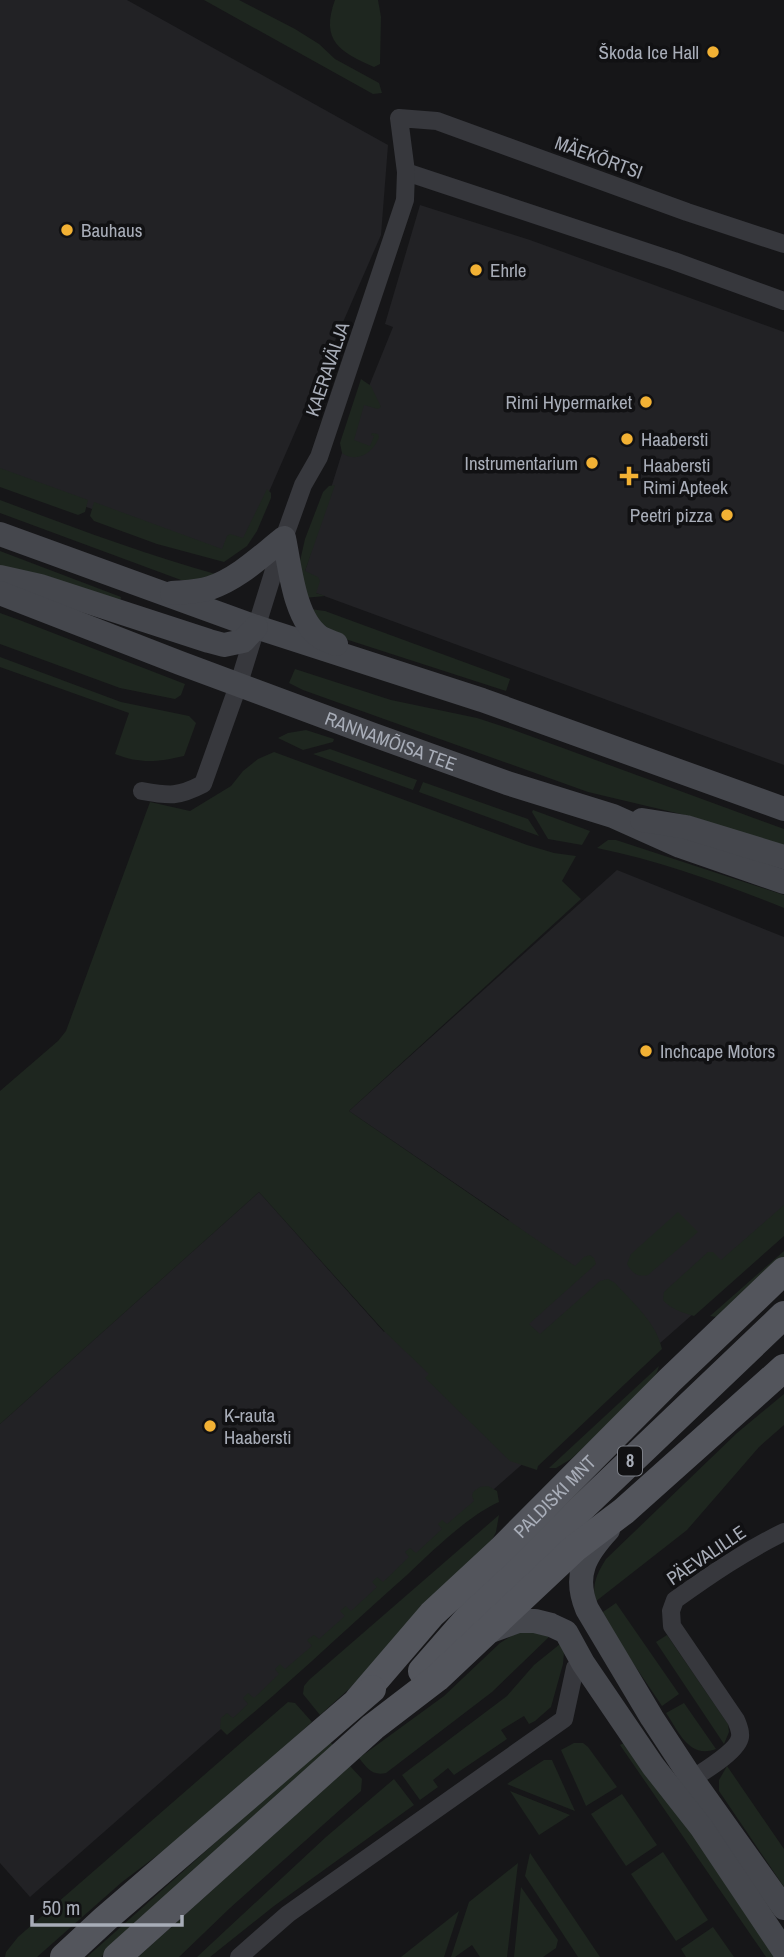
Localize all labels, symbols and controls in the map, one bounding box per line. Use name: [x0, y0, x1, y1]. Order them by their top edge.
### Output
place label: Škoda Ice Hall: [599, 39, 699, 65]
marker: Škoda Ice Hall: [705, 44, 721, 60]
street label: MÄEKÕRTSI: [552, 129, 646, 185]
place label: Bauhaus: [81, 217, 143, 243]
marker: Bauhaus: [59, 222, 75, 238]
place label: Ehrle: [490, 257, 526, 283]
marker: Ehrle: [468, 262, 484, 278]
street label: KAERAVÄLJA: [299, 318, 355, 420]
place label: Rimi Hypermarket: [506, 389, 633, 415]
marker: Rimi Hypermarket: [638, 394, 654, 410]
place label: Haabersti: [641, 426, 709, 452]
marker: Haabersti: [619, 431, 635, 447]
place label: Instrumentarium: [465, 450, 578, 476]
place label: Haabersti Rimi Apteek: [643, 452, 728, 500]
marker: Instrumentarium: [584, 455, 600, 471]
marker: Haabersti Rimi Apteek: [621, 468, 637, 484]
place label: Peetri pizza: [630, 502, 713, 528]
marker: Peetri pizza: [719, 507, 735, 523]
street label: RANNAMÕISA TEE: [321, 705, 460, 777]
place label: Inchcape Motors: [660, 1038, 775, 1064]
marker: Inchcape Motors: [638, 1043, 654, 1059]
place label: K-rauta Haabersti: [224, 1402, 292, 1450]
marker: K-rauta Haabersti: [202, 1418, 218, 1434]
road number: 8: [618, 1446, 642, 1476]
street label: PALDISKI MNT: [507, 1449, 602, 1543]
street label: PÄEVALILLE: [661, 1519, 751, 1591]
scale bar: [32, 1884, 182, 1928]
text: 50 m: [42, 1893, 80, 1922]

